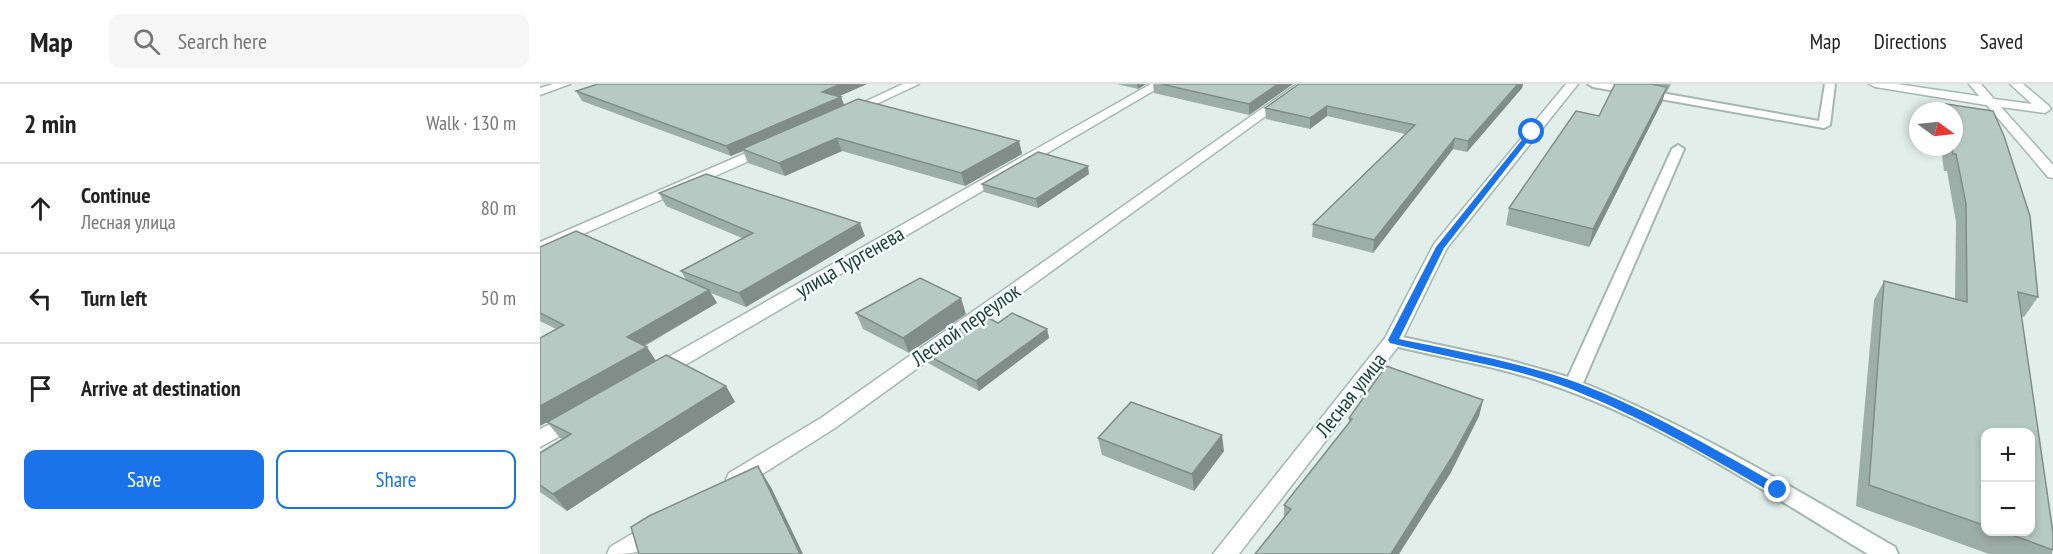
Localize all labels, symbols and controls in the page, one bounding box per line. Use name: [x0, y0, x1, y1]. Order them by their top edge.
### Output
search box: [109, 14, 529, 68]
text: Map: [30, 23, 73, 60]
icon: search: [130, 25, 163, 58]
text: Search here: [178, 27, 267, 55]
text: Map: [1810, 28, 1841, 55]
text: Directions: [1874, 28, 1947, 55]
text: Saved: [1980, 28, 2023, 55]
north arrow: [1909, 102, 1963, 156]
text: 2 min: [24, 107, 77, 140]
text: Walk · 130 m: [426, 110, 516, 136]
route start: [1518, 118, 1544, 144]
text: Continue: [81, 181, 151, 209]
icon: ahead: [24, 192, 57, 225]
text: 80 m: [481, 195, 516, 221]
text: Лесная улица: [81, 209, 176, 235]
street label: улица Тургенева: [791, 220, 909, 303]
street label: Лесной переулок: [905, 277, 1025, 373]
icon: left: [24, 282, 57, 315]
text: Turn left: [81, 284, 147, 312]
text: 50 m: [481, 285, 516, 311]
street label: Лесная улица: [1309, 347, 1392, 443]
icon: arrive: [24, 372, 57, 405]
text: Arrive at destination: [81, 374, 241, 402]
map controls: [1981, 428, 2035, 536]
button: +: [1981, 428, 2035, 482]
button: Save: [24, 450, 264, 509]
button: Share: [276, 450, 516, 509]
route end: [1764, 476, 1790, 502]
button: −: [1981, 482, 2035, 536]

